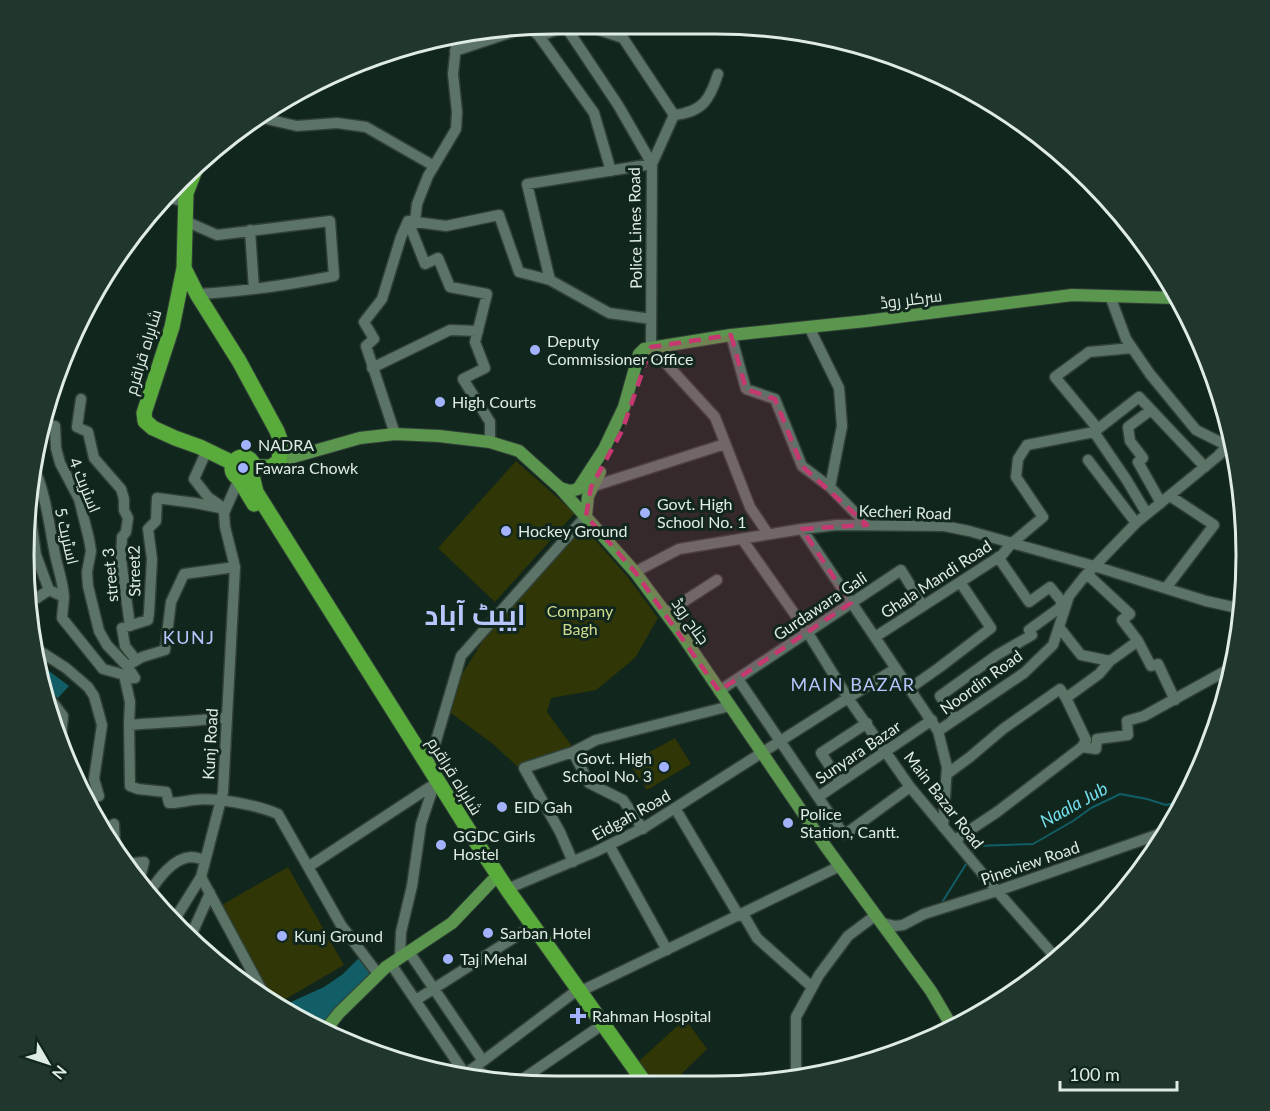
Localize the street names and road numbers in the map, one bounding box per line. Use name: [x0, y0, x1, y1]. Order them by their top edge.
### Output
street label: Police Lines Road: [624, 167, 645, 289]
street label: سرکلر روڈ: [879, 285, 943, 313]
street label: شاہراہ قراقرم: [121, 307, 167, 398]
street label: اسٹریٹ 4: [65, 454, 105, 516]
street label: Kecheri Road: [858, 500, 952, 523]
street label: اسٹریٹ 5: [51, 506, 83, 566]
street label: Ghala Mandi Road: [877, 536, 995, 621]
street label: Street2: [124, 545, 143, 597]
street label: street 3: [98, 547, 121, 603]
street label: Gurdawara Gali: [770, 567, 870, 644]
street label: جناح روڈ: [666, 594, 714, 649]
street label: Noordin Road: [936, 645, 1026, 718]
street label: Kunj Road: [198, 708, 221, 780]
street label: Sunyara Bazar: [811, 716, 904, 787]
street label: شاہراہ قراقرم: [421, 733, 487, 820]
street label: Main Bazar Road: [901, 747, 988, 852]
street label: Eidgah Road: [588, 785, 673, 844]
street label: Pineview Road: [978, 837, 1082, 888]

